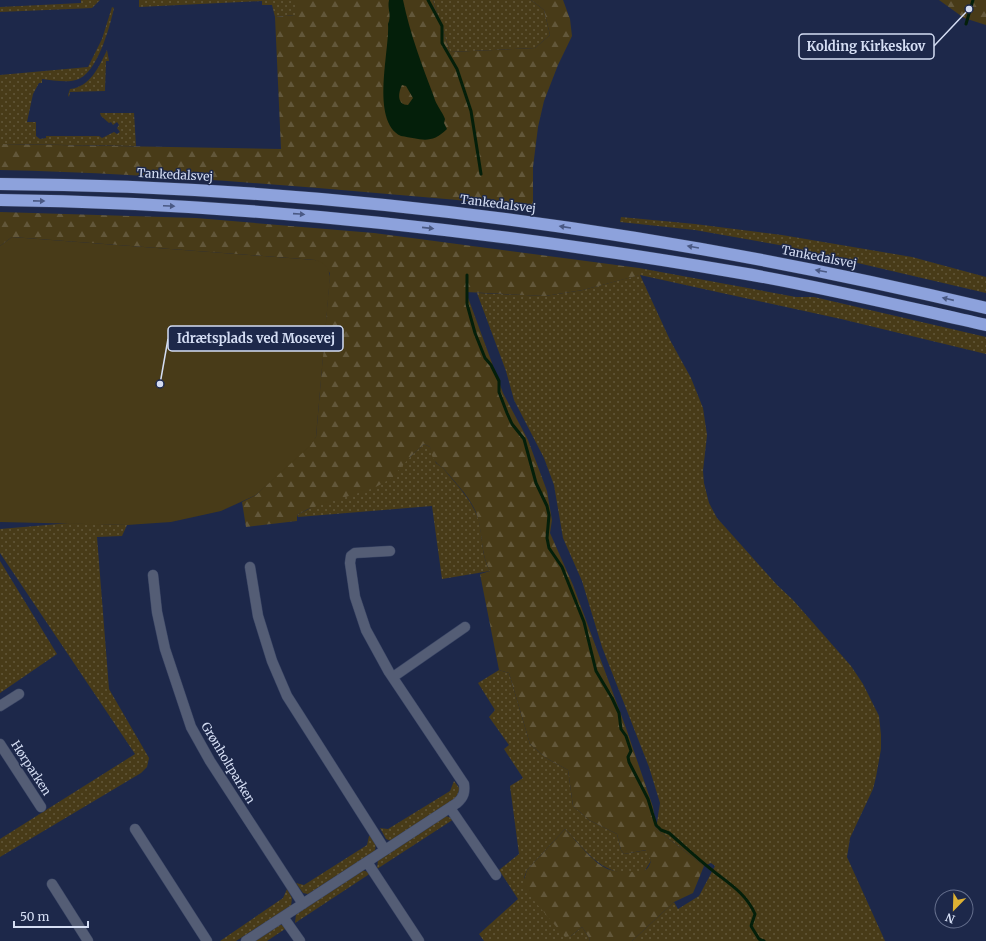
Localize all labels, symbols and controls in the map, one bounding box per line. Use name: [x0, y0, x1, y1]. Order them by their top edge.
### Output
callout: Kolding Kirkeskov: [799, 34, 934, 59]
text: Kolding Kirkeskov: [807, 38, 926, 55]
street label: Tankedalsvej: [136, 165, 214, 184]
street label: Tankedalsvej: [459, 191, 537, 216]
one-way arrow: [33, 198, 46, 204]
one-way arrow: [163, 202, 175, 209]
one-way arrow: [293, 211, 305, 218]
one-way arrow: [422, 224, 434, 231]
one-way arrow: [559, 224, 571, 230]
street label: Tankedalsvej: [780, 242, 858, 271]
one-way arrow: [687, 244, 699, 250]
one-way arrow: [815, 268, 827, 274]
one-way arrow: [942, 296, 954, 302]
callout: Idrætsplads ved Mosevej: [168, 326, 343, 351]
text: Idrætsplads ved Mosevej: [177, 330, 335, 347]
street label: Grønholtparken: [198, 719, 259, 806]
street label: Hørparken: [8, 737, 55, 798]
north arrow: [934, 889, 974, 929]
scale bar: [14, 903, 88, 929]
text: 50 m: [20, 909, 49, 924]
text: N: [943, 910, 957, 926]

